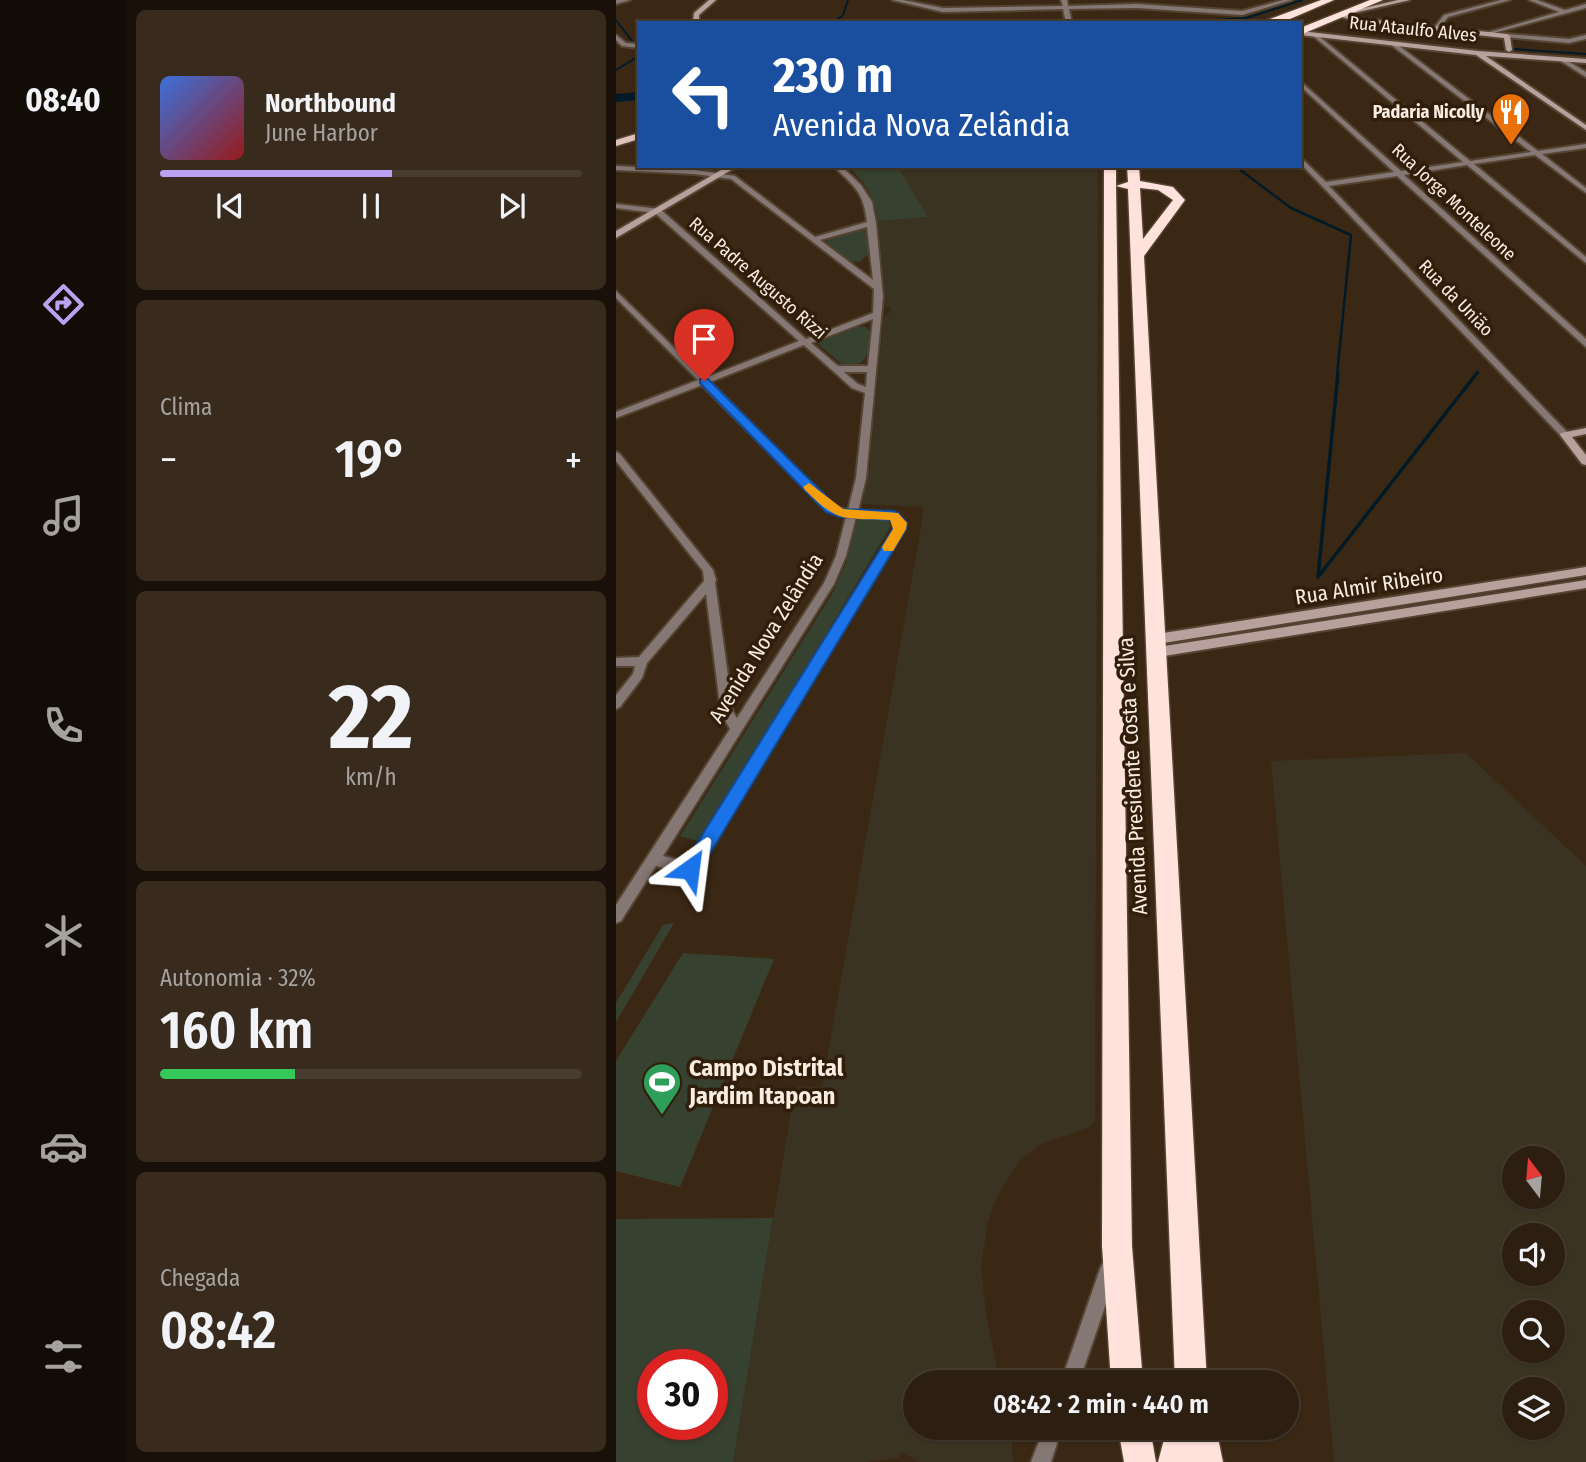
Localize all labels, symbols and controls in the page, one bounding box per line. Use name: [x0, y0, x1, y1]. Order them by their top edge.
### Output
street label: Rua Ataulfo Alves: [1348, 11, 1478, 47]
text: 230 m: [773, 46, 893, 105]
icon: left: [658, 49, 749, 140]
text: 08:40: [25, 81, 101, 119]
text: Northbound: [265, 88, 396, 119]
restaurant icon: Padaria Nicolly: [1490, 91, 1532, 146]
place label: Padaria Nicolly: [1373, 101, 1484, 123]
text: Avenida Nova Zelândia: [773, 106, 1070, 144]
text: June Harbor: [265, 119, 378, 147]
street label: Rua Jorge Monteleone: [1387, 139, 1521, 265]
icon: previous: [211, 187, 249, 225]
icon: pause: [352, 187, 390, 225]
icon: next: [493, 187, 531, 225]
street label: Rua Padre Augusto Rizzi: [685, 212, 831, 344]
street label: Rua da União: [1414, 255, 1498, 341]
icon: directions: [39, 280, 88, 329]
pin: [674, 309, 734, 381]
icon: arrive: [685, 320, 723, 358]
text: Clima: [160, 393, 212, 421]
text: 19°: [335, 428, 407, 491]
text: −: [160, 437, 177, 483]
text: +: [565, 437, 582, 483]
icon: music: [39, 491, 88, 540]
street label: Avenida Nova Zelândia: [703, 548, 829, 728]
street label: Rua Almir Ribeiro: [1293, 561, 1445, 611]
street label: Avenida Presidente Costa e Silva: [1113, 637, 1153, 915]
text: 22: [329, 663, 413, 772]
icon: phone: [39, 701, 88, 750]
text: km/h: [345, 763, 397, 791]
position arrow: [653, 832, 727, 906]
icon: climate: [39, 911, 88, 960]
text: Autonomia · 32%: [160, 964, 316, 992]
text: 160 km: [160, 999, 313, 1062]
place label: Campo Distrital Jardim Itapoan: [688, 1054, 844, 1110]
sports icon: Campo Distrital Jardim Itapoan: [641, 1061, 683, 1116]
icon: car: [39, 1122, 88, 1171]
north arrow: [1502, 1146, 1564, 1209]
map controls: [1502, 1146, 1565, 1440]
button: sound: [1502, 1223, 1565, 1286]
text: Chegada: [160, 1264, 240, 1292]
text: 08:42: [160, 1299, 276, 1362]
button: search: [1502, 1300, 1565, 1363]
icon: filters: [39, 1332, 88, 1381]
speed limit sign: 30: [637, 1349, 728, 1440]
button: layers: [1502, 1377, 1565, 1440]
text: 08:42 · 2 min · 440 m: [993, 1389, 1209, 1420]

